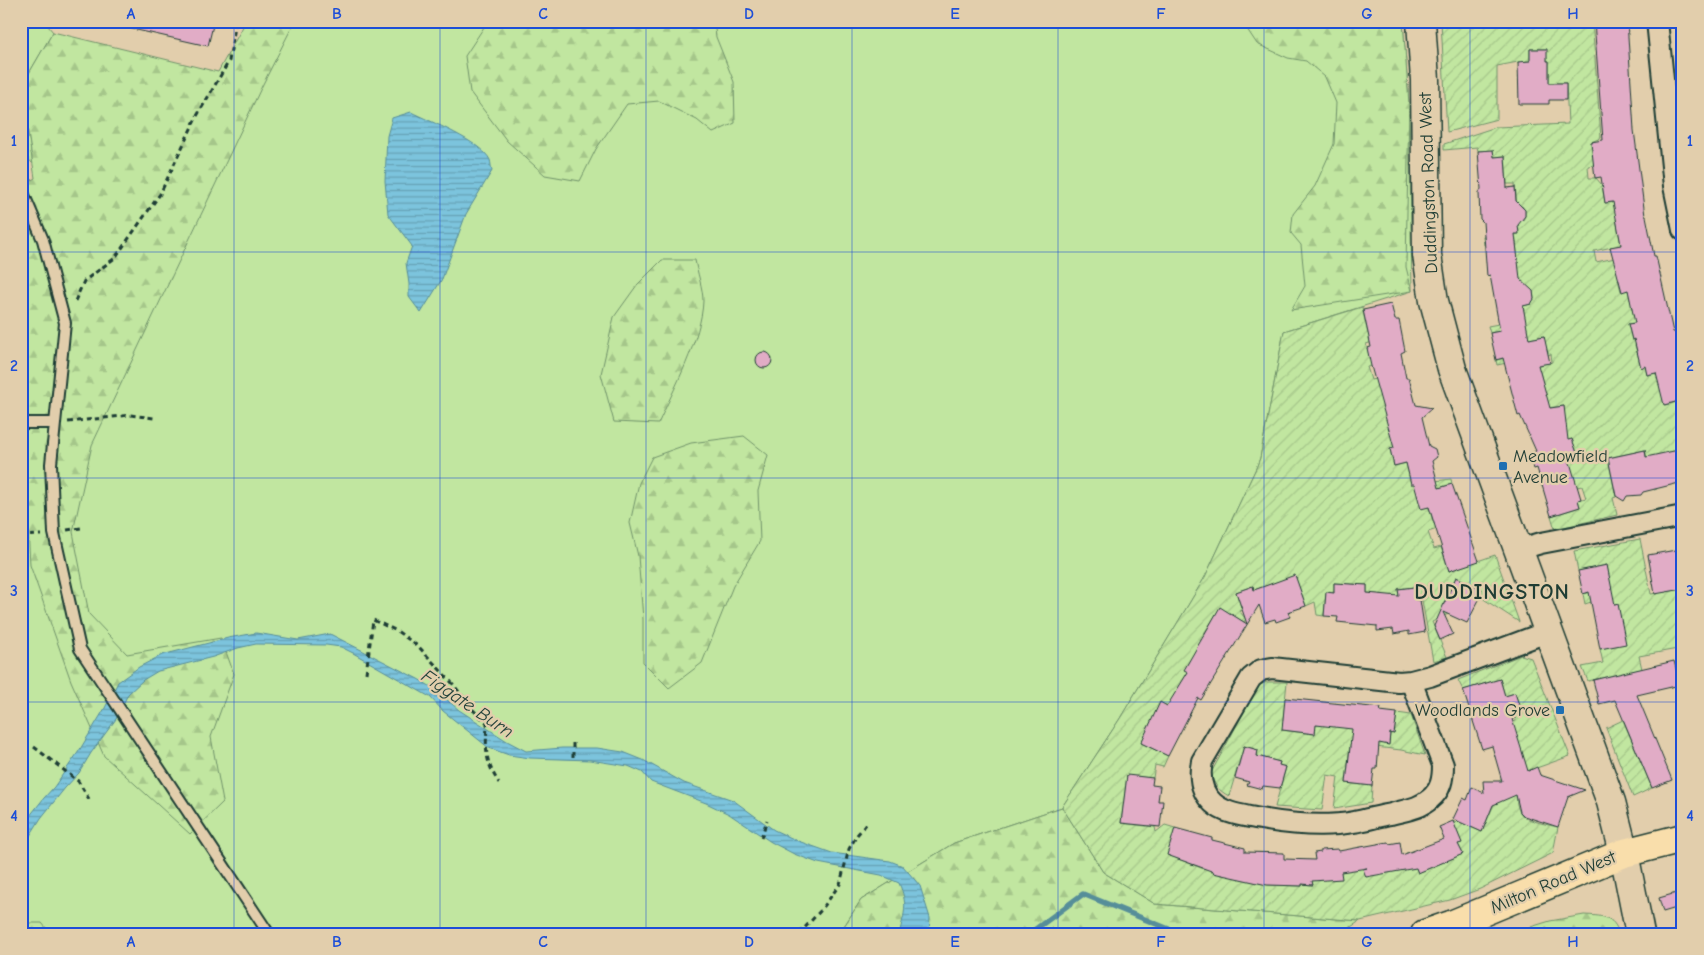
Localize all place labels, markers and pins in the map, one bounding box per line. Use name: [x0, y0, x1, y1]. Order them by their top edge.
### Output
place label: Meadowfield Avenue: [1513, 446, 1608, 488]
marker: Meadowfield Avenue: [1497, 460, 1509, 472]
place label: Woodlands Grove: [1415, 700, 1550, 721]
marker: Woodlands Grove: [1554, 704, 1566, 716]

